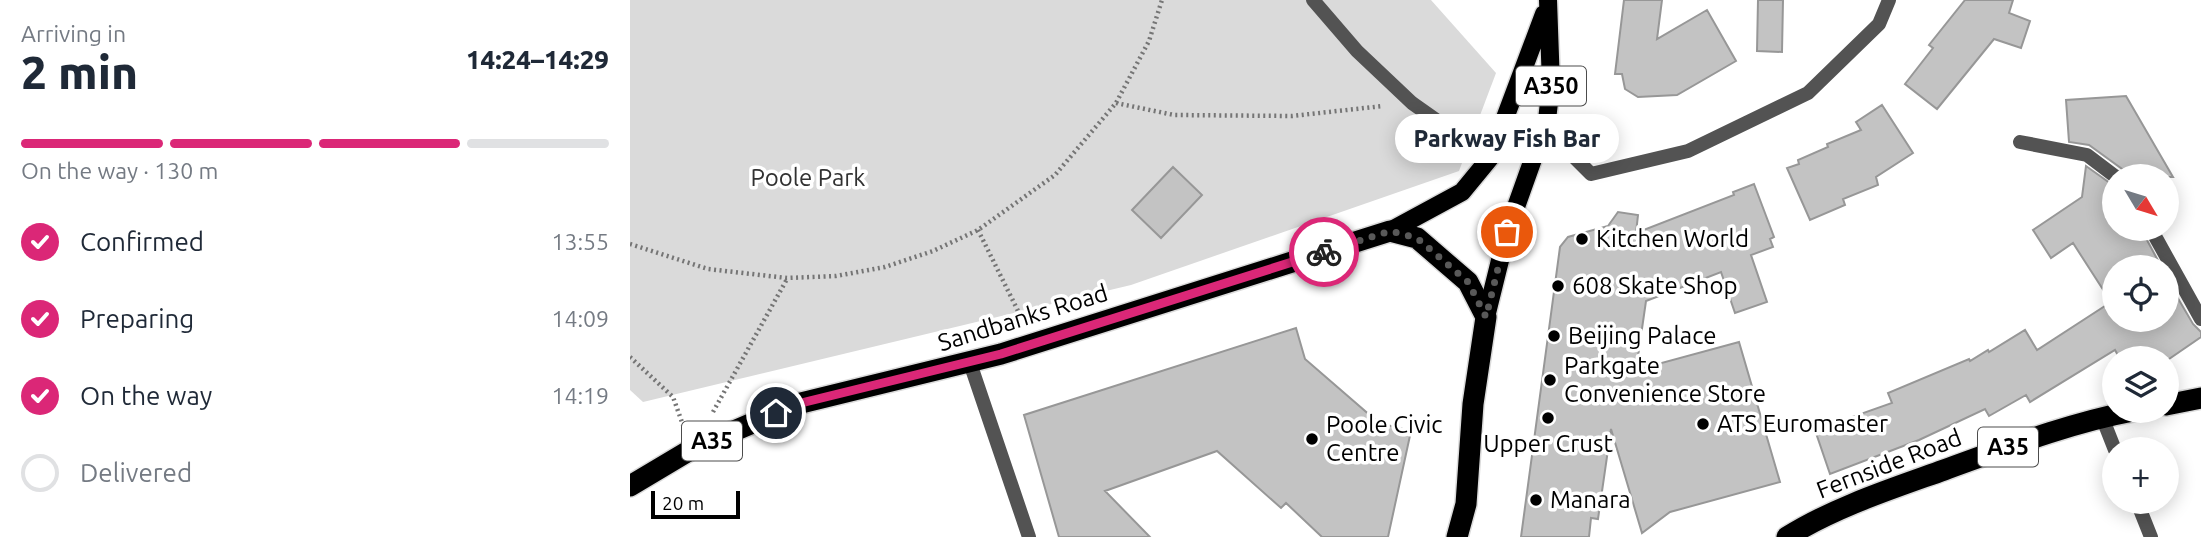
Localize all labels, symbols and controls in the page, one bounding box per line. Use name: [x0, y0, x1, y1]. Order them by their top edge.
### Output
text: Arriving in: [21, 21, 126, 46]
text: 14:24–14:29: [466, 45, 609, 74]
text: 2 min: [21, 46, 138, 98]
road number: A350: [1516, 66, 1586, 106]
callout: Parkway Fish Bar: [1395, 113, 1619, 162]
text: Parkway Fish Bar: [1414, 126, 1600, 151]
text: On the way · 130 m: [21, 158, 218, 183]
park label: Poole Park: [751, 164, 865, 191]
north arrow: [2102, 164, 2179, 242]
map controls: [2102, 164, 2179, 514]
pin: [1477, 202, 1537, 262]
icon: bag: [1488, 213, 1526, 251]
courier: [1289, 217, 1359, 287]
icon: check: [21, 223, 59, 261]
place label: Kitchen World: [1596, 225, 1749, 252]
text: Confirmed: [80, 227, 204, 256]
text: 13:55: [551, 229, 609, 254]
marker: Kitchen World: [1574, 231, 1590, 247]
icon: bike: [1305, 233, 1343, 271]
button: locate: [2102, 255, 2179, 332]
place label: 608 Skate Shop: [1572, 272, 1738, 299]
marker: 608 Skate Shop: [1550, 278, 1566, 294]
street label: Sandbanks Road: [935, 279, 1111, 356]
icon: check: [21, 300, 59, 338]
text: Preparing: [80, 304, 194, 333]
text: 14:09: [551, 306, 609, 331]
place label: Beijing Palace: [1568, 322, 1716, 349]
marker: Beijing Palace: [1546, 328, 1562, 344]
button: layers: [2102, 346, 2179, 423]
place label: Parkgate Convenience Store: [1564, 352, 1766, 407]
marker: Parkgate Convenience Store: [1542, 372, 1558, 388]
icon: check: [21, 377, 59, 415]
text: On the way: [80, 381, 212, 410]
text: 14:19: [551, 383, 609, 408]
pin: [746, 383, 806, 443]
icon: home: [757, 394, 795, 432]
marker: Upper Crust: [1540, 410, 1556, 426]
place label: ATS Euromaster: [1717, 410, 1888, 437]
place label: Poole Civic Centre: [1326, 411, 1442, 466]
marker: ATS Euromaster: [1695, 416, 1711, 432]
road number: A35: [682, 422, 742, 461]
street label: Fernside Road: [1813, 424, 1965, 504]
road number: A35: [1978, 428, 2038, 466]
place label: Upper Crust: [1483, 430, 1613, 457]
marker: Poole Civic Centre: [1304, 431, 1320, 447]
button: +: [2102, 437, 2179, 514]
text: Delivered: [80, 458, 192, 487]
place label: Manara: [1550, 486, 1631, 513]
scale bar: [651, 488, 740, 520]
text: 20 m: [662, 492, 704, 514]
marker: Manara: [1528, 492, 1544, 508]

